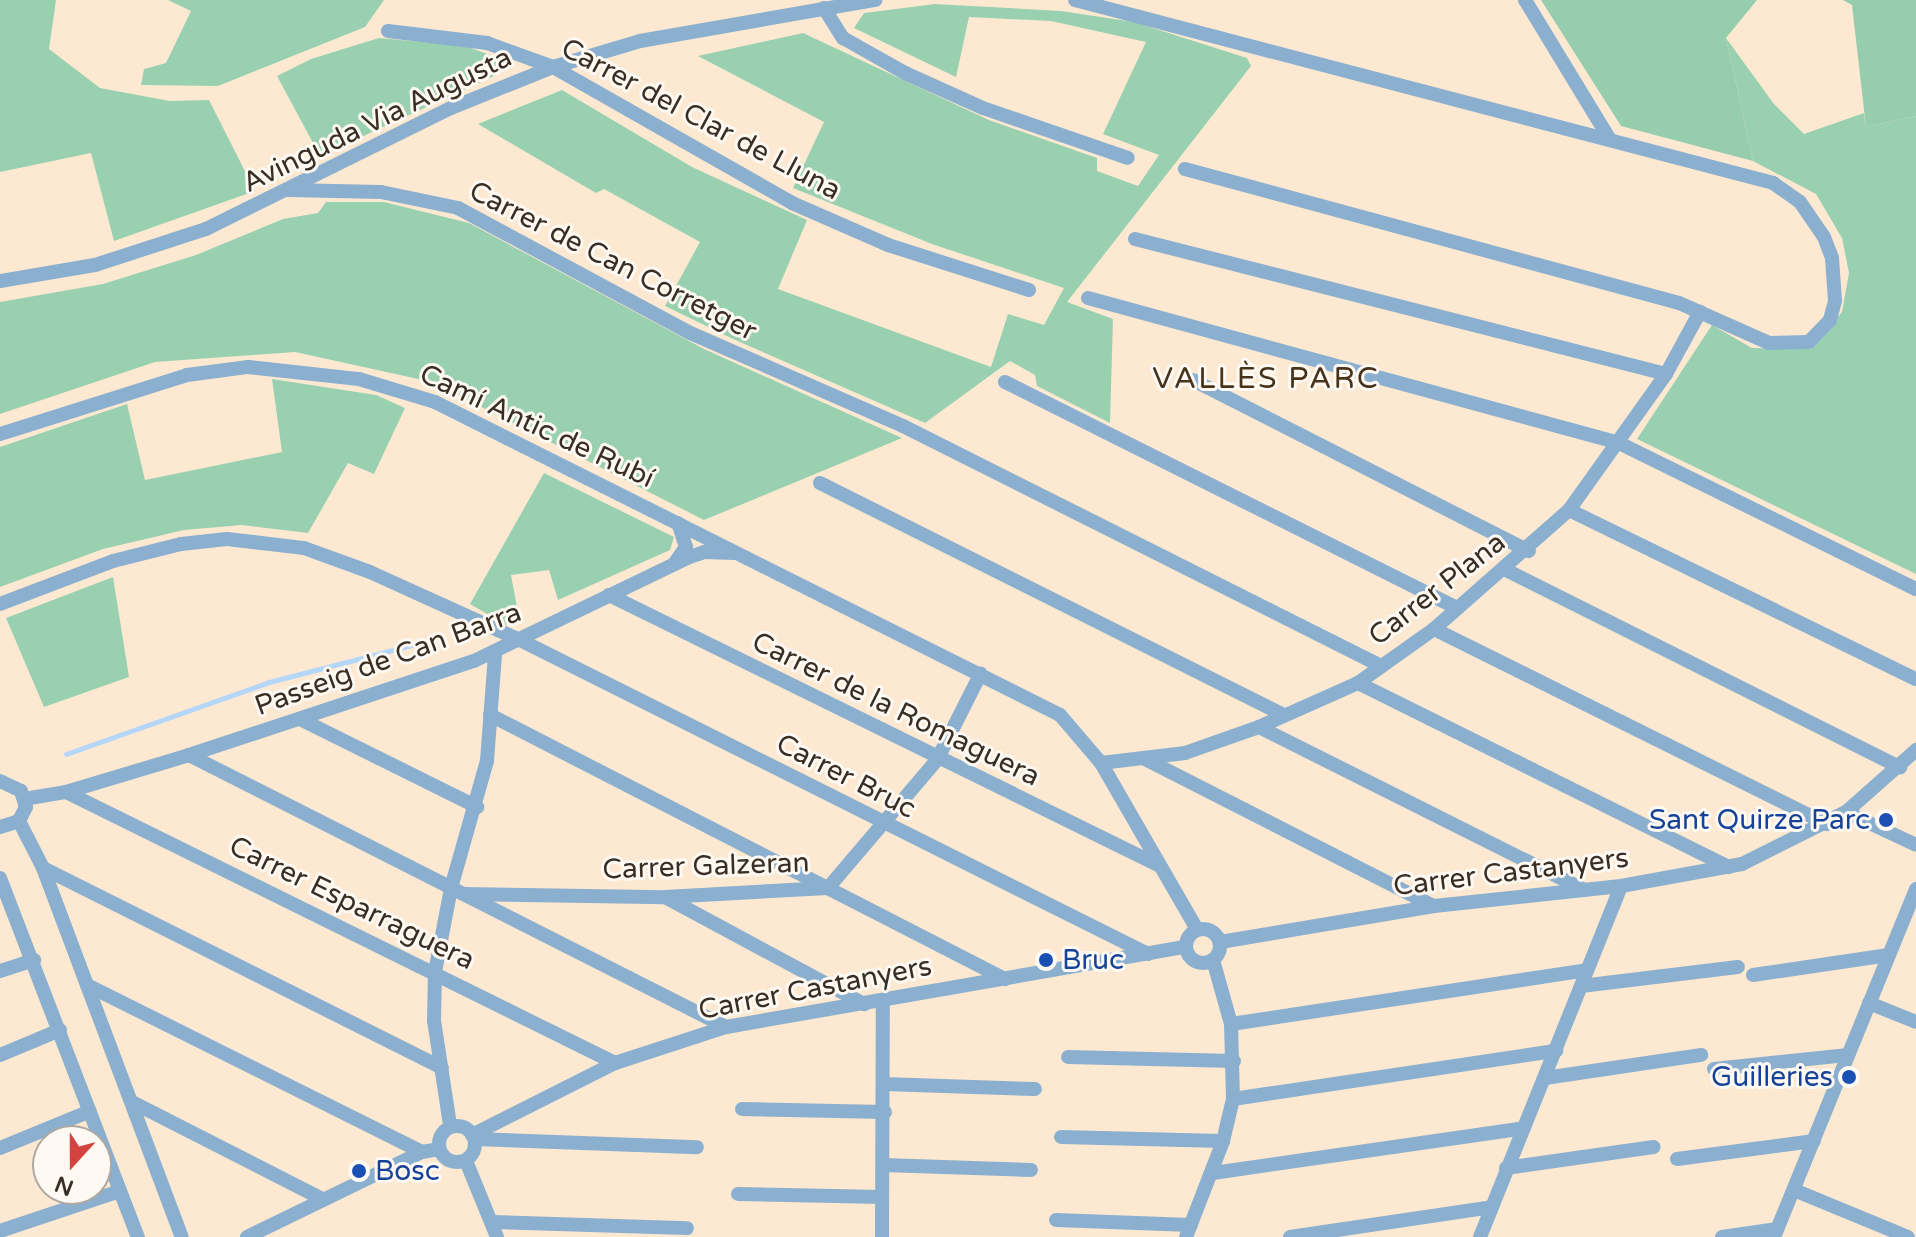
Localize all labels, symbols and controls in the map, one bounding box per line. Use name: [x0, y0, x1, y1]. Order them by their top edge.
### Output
street label: Carrer del Clar de Lluna: [555, 31, 847, 207]
street label: Avinguda Via Augusta: [237, 40, 517, 200]
street label: Carrer de Can Corretger: [464, 174, 762, 348]
street label: Camí Antic de Rubí: [414, 357, 660, 495]
district label: VALLÈS PARC: [1152, 361, 1380, 397]
street label: Carrer Plana: [1362, 525, 1512, 653]
street label: Passeig de Can Barra: [250, 595, 526, 723]
street label: Carrer de la Romaguera: [746, 625, 1046, 793]
street label: Carrer Bruc: [771, 727, 921, 825]
place label: Sant Quirze Parc: [1649, 803, 1870, 837]
marker: Sant Quirze Parc: [1877, 811, 1895, 829]
street label: Carrer Esparraguera: [224, 829, 480, 977]
street label: Carrer Castanyers: [1391, 841, 1631, 903]
street label: Carrer Galzeran: [602, 846, 810, 886]
place label: Bruc: [1062, 943, 1124, 977]
street label: Carrer Castanyers: [696, 949, 934, 1027]
marker: Bruc: [1037, 951, 1055, 969]
place label: Guilleries: [1711, 1060, 1833, 1094]
marker: Guilleries: [1840, 1068, 1858, 1086]
north arrow: [32, 1125, 112, 1205]
place label: Bosc: [375, 1154, 440, 1188]
marker: Bosc: [350, 1162, 368, 1180]
text: N: [51, 1170, 77, 1201]

